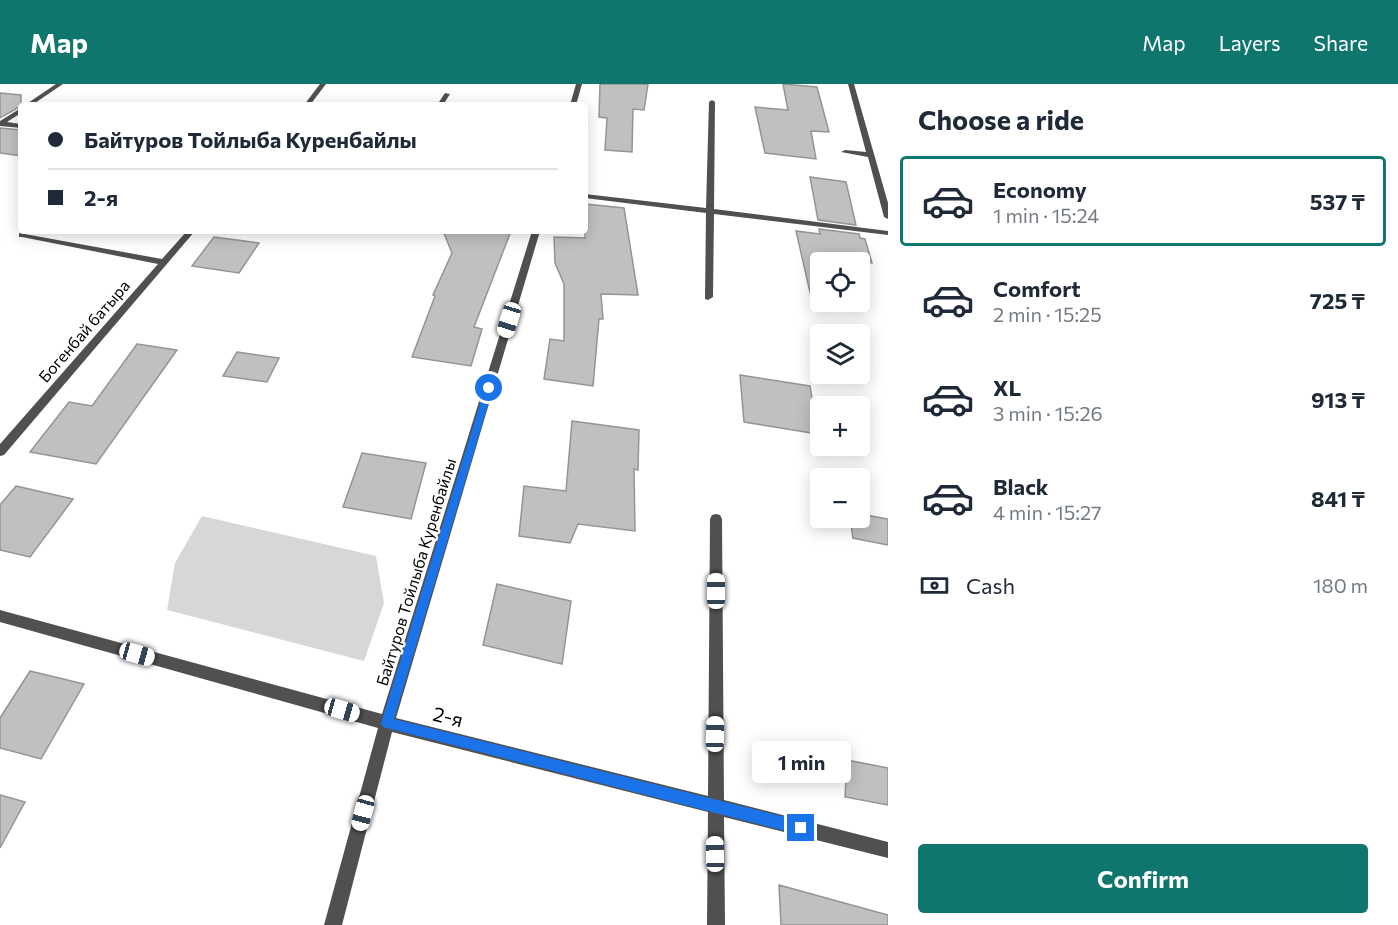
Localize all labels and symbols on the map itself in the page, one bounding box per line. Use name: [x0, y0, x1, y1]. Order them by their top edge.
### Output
street label: Богенбай батыра: [34, 276, 133, 386]
car: [495, 300, 523, 340]
route start: [475, 374, 502, 401]
street label: Байтуров Тойлыба Куренбайлы: [372, 456, 459, 688]
car: [707, 573, 725, 609]
car: [117, 640, 157, 668]
car: [322, 696, 362, 724]
street label: 2-я: [431, 701, 466, 731]
car: [706, 716, 724, 752]
callout: 1 min: [752, 741, 850, 783]
car: [350, 793, 376, 833]
route end: [787, 814, 814, 841]
car: [706, 836, 724, 872]

